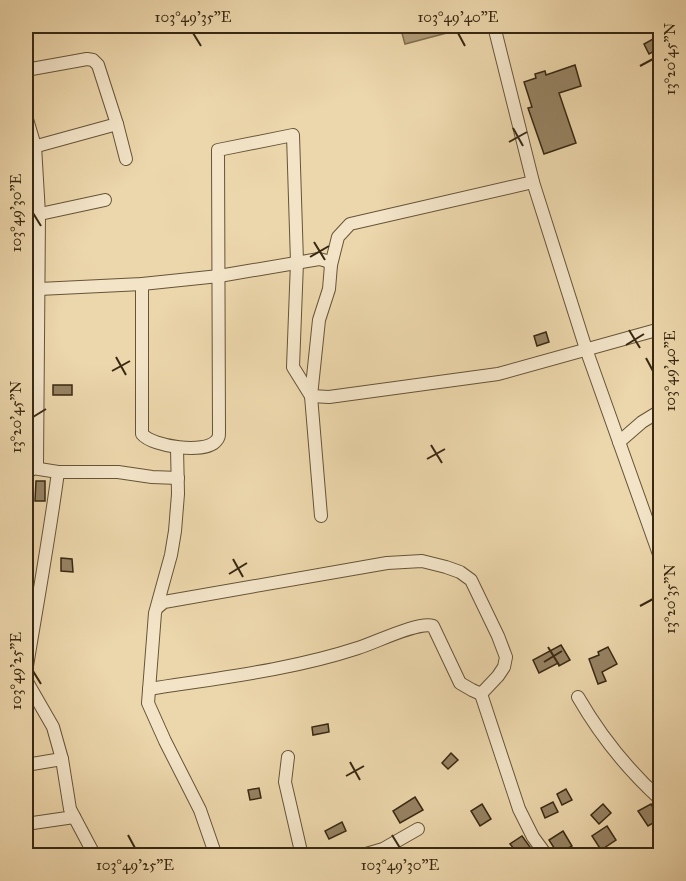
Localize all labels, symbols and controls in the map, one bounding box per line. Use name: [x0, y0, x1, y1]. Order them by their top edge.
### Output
text: 103°49'35"E: [155, 8, 232, 26]
text: 103°49'40"E: [418, 8, 499, 26]
text: 13°20'45"N: [661, 23, 679, 95]
text: 103°49'30"E: [7, 173, 25, 252]
text: 103°49'40"E: [661, 330, 679, 411]
text: 13°20'45"N: [7, 381, 25, 453]
text: 13°20'35"N: [661, 564, 679, 634]
text: 103°49'25"E: [7, 632, 25, 710]
text: 103°49'25"E: [96, 856, 174, 874]
text: 103°49'30"E: [361, 856, 440, 874]

